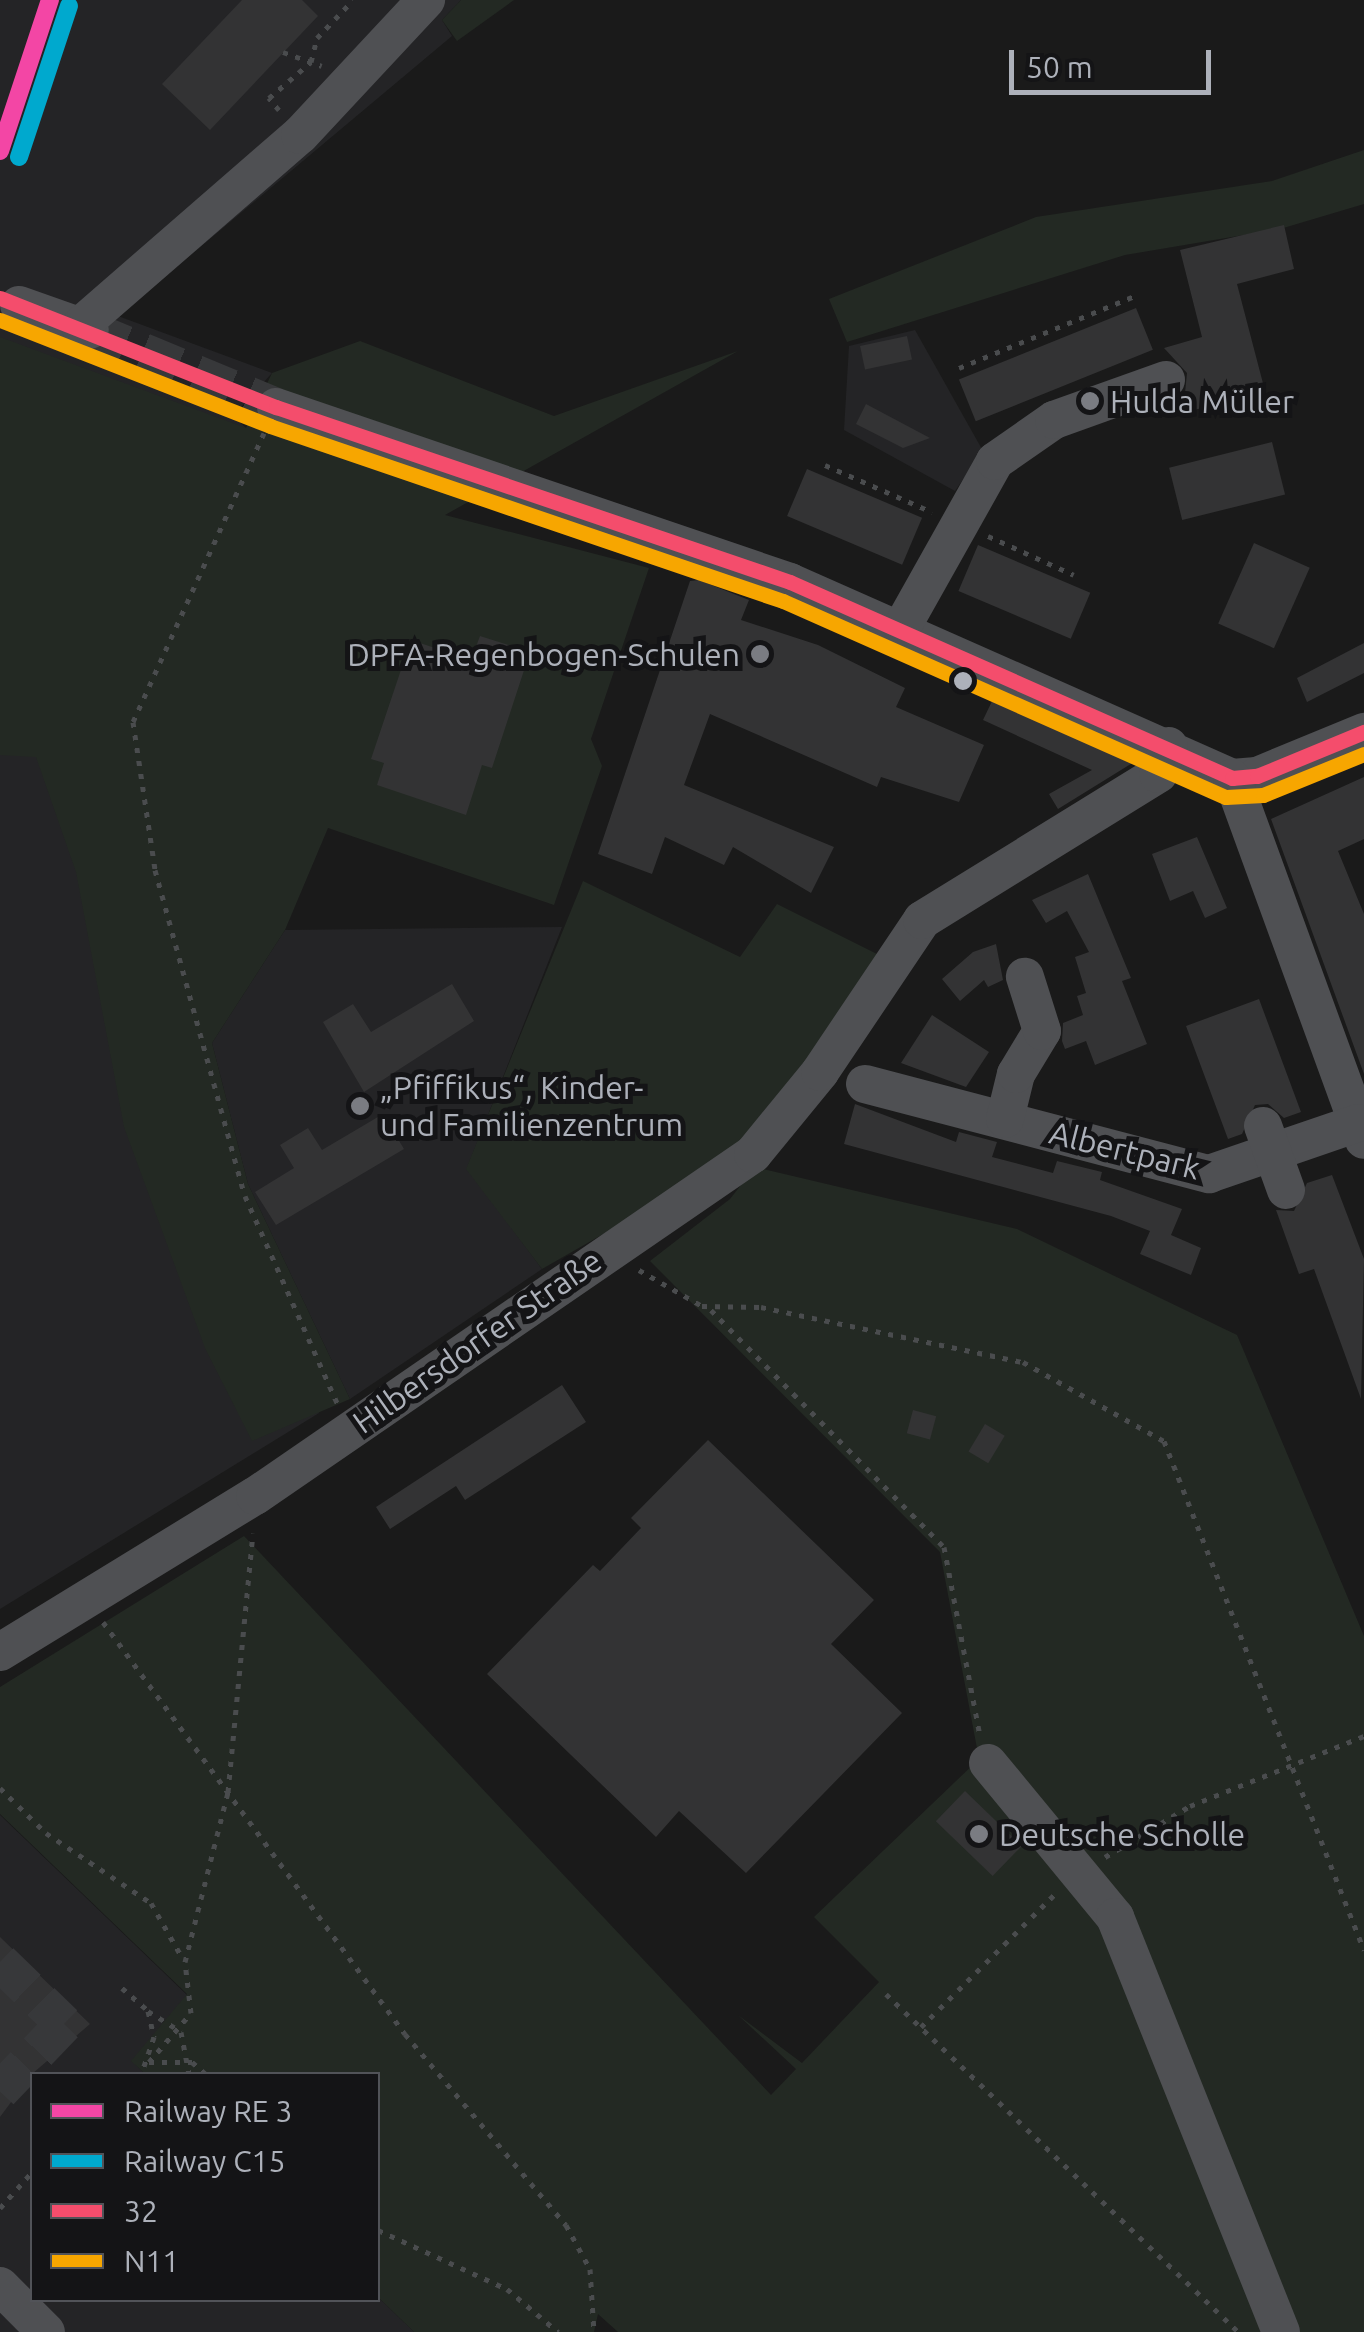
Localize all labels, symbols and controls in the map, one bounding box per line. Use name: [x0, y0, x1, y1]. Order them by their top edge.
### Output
scale bar: [1014, 30, 1216, 92]
text: 50 m: [1026, 50, 1093, 84]
place label: Hulda Müller: [1110, 382, 1294, 420]
marker: Hulda Müller: [1079, 390, 1101, 412]
place label: DPFA-Regenbogen-Schulen: [347, 635, 740, 673]
marker: DPFA-Regenbogen-Schulen: [749, 643, 771, 665]
unlabelled marker: [953, 671, 973, 691]
place label: „Pfiffikus“, Kinder- und Familienzentrum: [380, 1069, 683, 1144]
marker: „Pfiffikus“, Kinder- und Familienzentrum: [349, 1095, 371, 1117]
street label: Albertpark: [1046, 1113, 1204, 1187]
street label: Hilbersdorfer Straße: [345, 1241, 609, 1441]
place label: Deutsche Scholle: [999, 1815, 1245, 1853]
marker: Deutsche Scholle: [968, 1823, 990, 1845]
legend: [30, 2072, 380, 2302]
text: Railway RE 3: [124, 2094, 292, 2128]
text: Railway C15: [124, 2144, 285, 2178]
text: 32: [124, 2194, 158, 2228]
text: N11: [124, 2244, 179, 2278]

